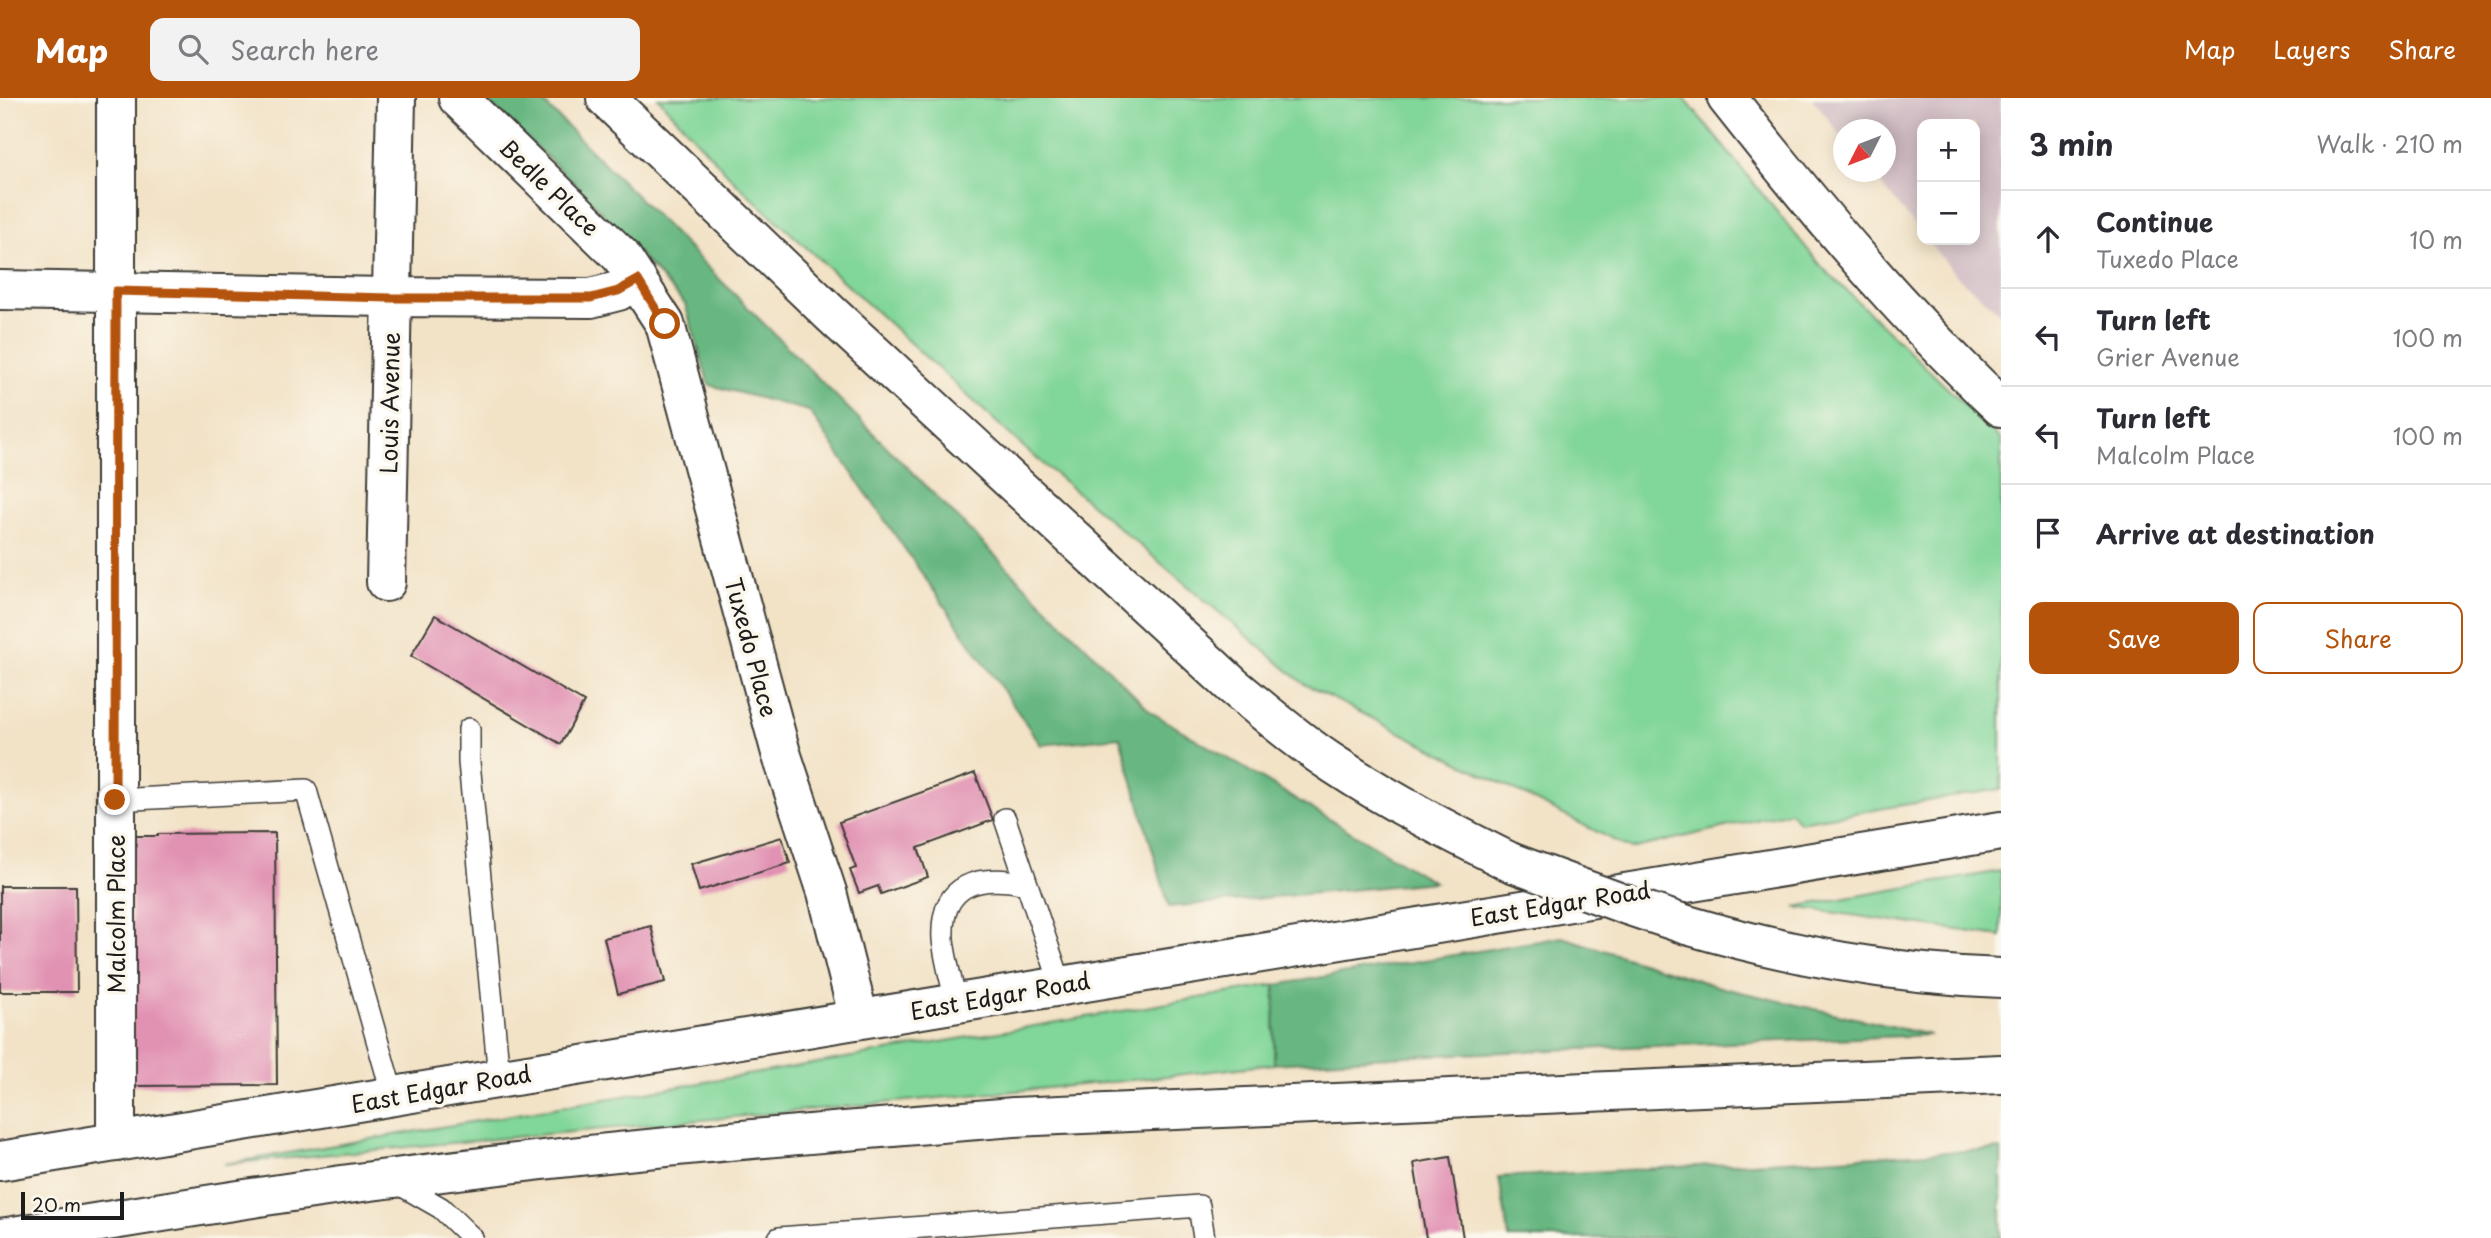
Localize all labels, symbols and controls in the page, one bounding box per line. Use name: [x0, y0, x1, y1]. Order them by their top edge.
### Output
search box: [150, 18, 640, 81]
text: Map: [35, 24, 108, 74]
icon: search: [174, 30, 212, 68]
text: Search here: [230, 30, 379, 69]
text: Map: [2184, 31, 2235, 67]
text: Layers: [2273, 31, 2350, 67]
text: Share: [2388, 31, 2456, 67]
north arrow: [1833, 119, 1896, 182]
map controls: [1917, 119, 1980, 245]
button: +: [1917, 119, 1980, 182]
text: 3 min: [2029, 121, 2114, 166]
text: Walk · 210 m: [2316, 126, 2463, 161]
street label: Bedle Place: [492, 130, 608, 244]
button: −: [1917, 182, 1980, 245]
text: Continue: [2096, 202, 2213, 241]
icon: ahead: [2029, 220, 2067, 258]
text: 10 m: [2409, 222, 2463, 257]
text: Tuxedo Place: [2096, 241, 2239, 276]
text: Turn left: [2096, 300, 2211, 339]
route start: [649, 308, 680, 339]
icon: left: [2029, 318, 2067, 356]
text: 100 m: [2393, 320, 2463, 355]
street label: Louis Avenue: [370, 332, 408, 474]
text: Grier Avenue: [2096, 339, 2240, 374]
text: Turn left: [2096, 398, 2211, 437]
icon: left: [2029, 416, 2067, 454]
text: 100 m: [2393, 418, 2463, 453]
text: Malcolm Place: [2096, 437, 2255, 472]
icon: arrive: [2029, 514, 2067, 552]
text: Arrive at destination: [2096, 514, 2375, 553]
street label: Tuxedo Place: [717, 573, 787, 721]
button: Save: [2029, 602, 2239, 674]
button: Share: [2253, 602, 2463, 674]
route end: [99, 784, 130, 815]
street label: Malcolm Place: [98, 835, 133, 993]
street label: East Edgar Road: [1467, 871, 1653, 935]
street label: East Edgar Road: [907, 962, 1093, 1028]
street label: East Edgar Road: [348, 1055, 534, 1121]
scale bar: [21, 1189, 124, 1221]
text: 20 m: [32, 1190, 81, 1218]

